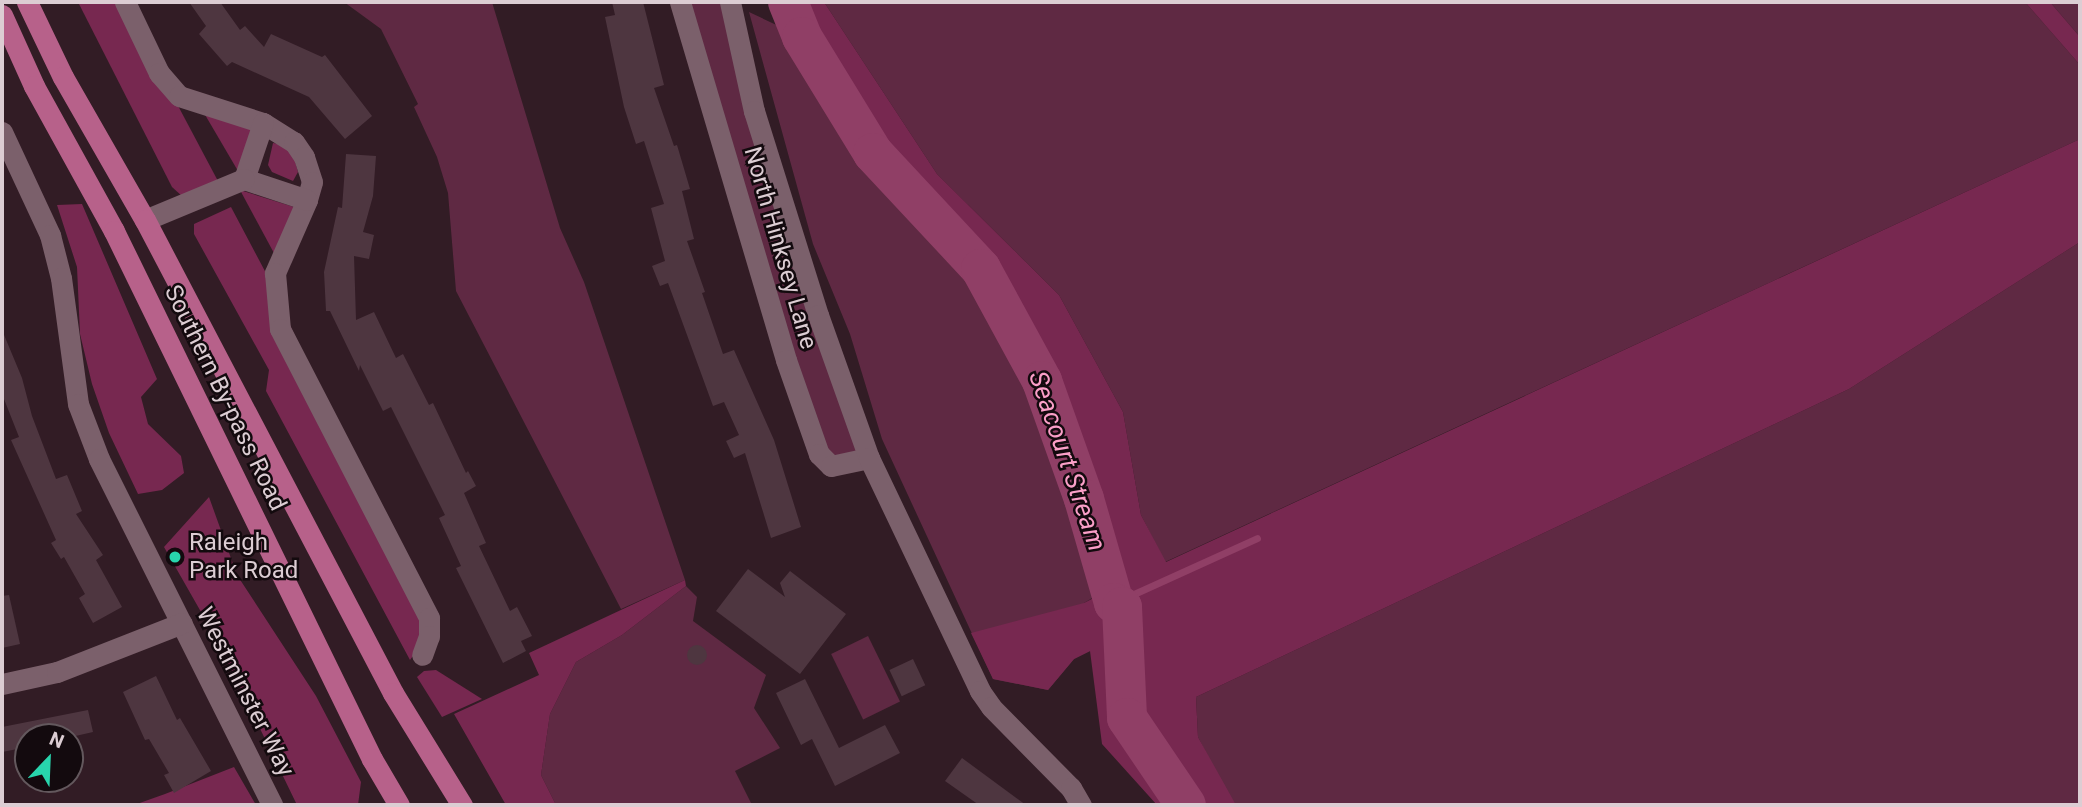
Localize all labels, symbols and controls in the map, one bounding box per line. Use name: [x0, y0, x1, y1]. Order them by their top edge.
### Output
street label: North Hinksey Lane: [737, 144, 823, 352]
street label: Southern By-pass Road: [158, 280, 292, 516]
water label: Seacourt Stream: [1022, 367, 1112, 555]
place label: Raleigh Park Road: [189, 529, 298, 585]
marker: Raleigh Park Road: [167, 549, 183, 565]
street label: Westminster Way: [190, 602, 300, 782]
north arrow: [14, 723, 84, 793]
text: N: [46, 727, 67, 753]

